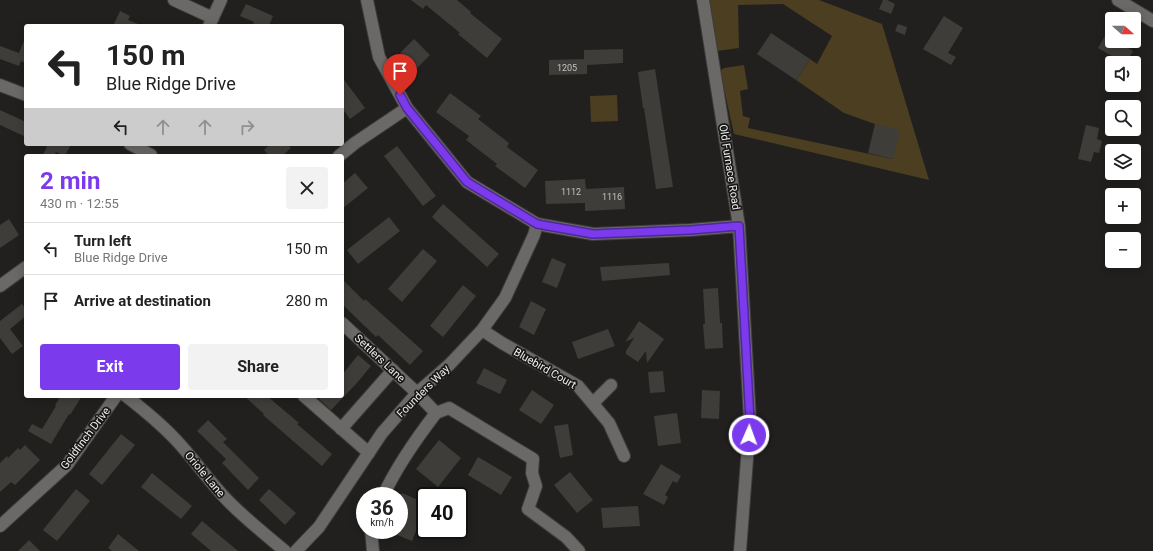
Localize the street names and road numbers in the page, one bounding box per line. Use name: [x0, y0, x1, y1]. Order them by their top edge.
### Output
street label: Old Furnace Road: [716, 123, 743, 211]
street label: Settlers Lane: [352, 332, 408, 385]
street label: Bluebird Court: [511, 345, 579, 392]
street label: Founders Way: [394, 362, 453, 420]
street label: Goldfinch Drive: [58, 405, 113, 472]
street label: Oriole Lane: [182, 449, 227, 500]

